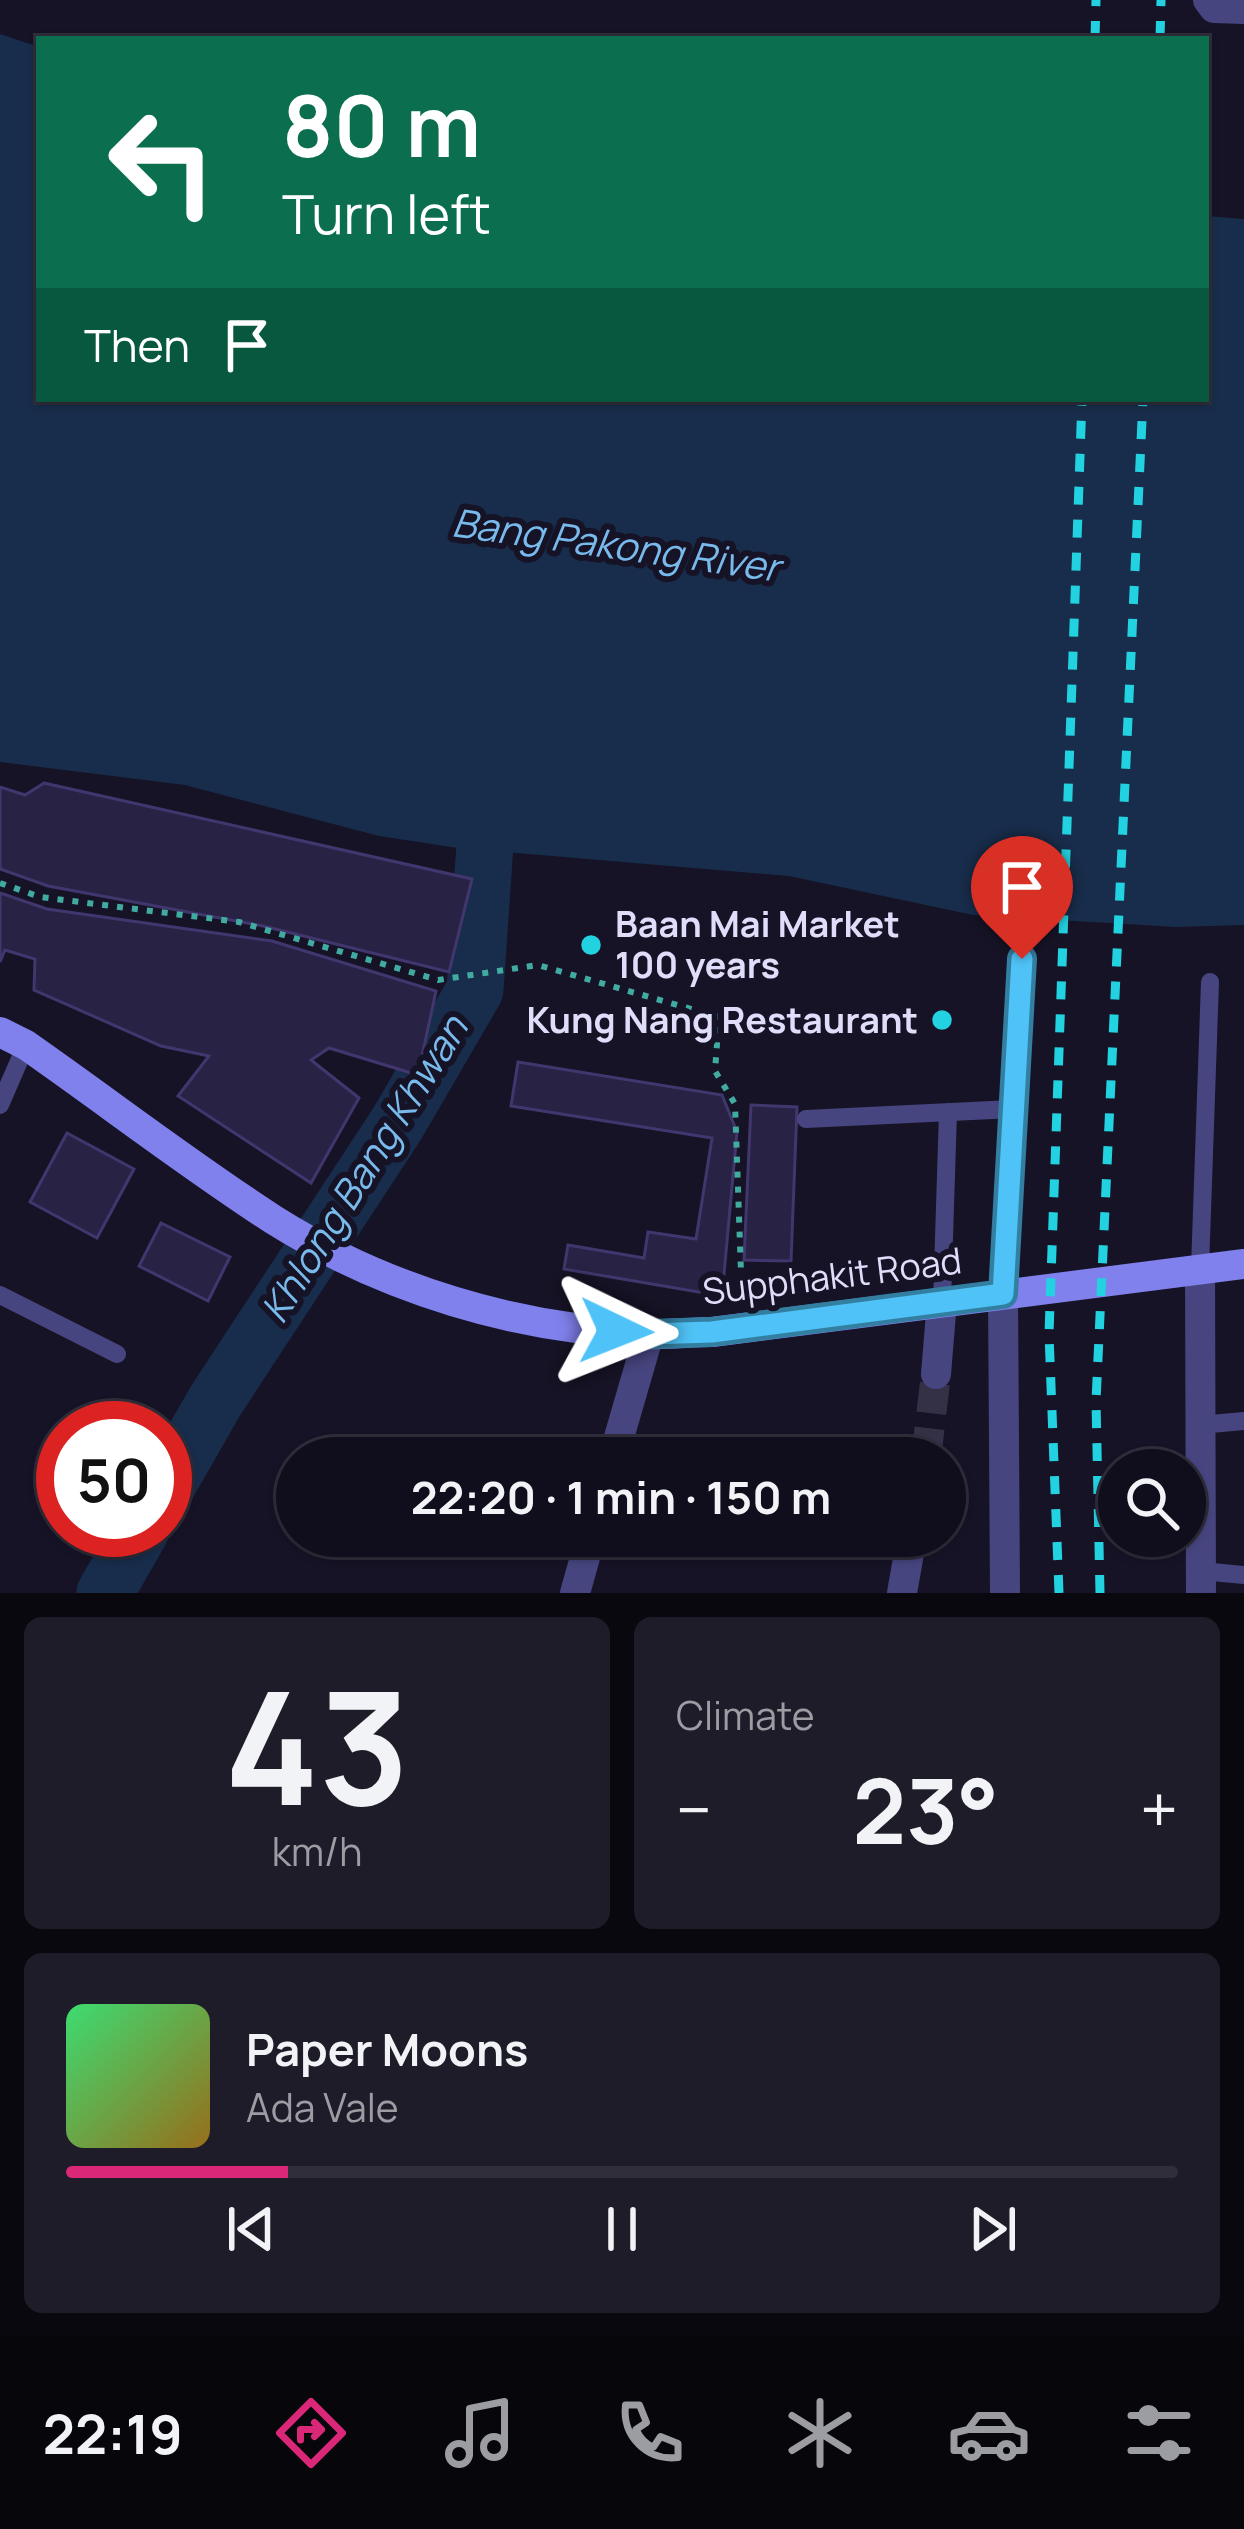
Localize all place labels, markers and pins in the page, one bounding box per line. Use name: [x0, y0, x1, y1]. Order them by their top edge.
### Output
pin: [971, 836, 1073, 959]
place label: Baan Mai Market 100 years: [615, 899, 900, 989]
marker: Baan Mai Market 100 years: [578, 932, 604, 958]
place label: Kung Nang Restaurant: [527, 995, 918, 1044]
marker: Kung Nang Restaurant: [929, 1007, 955, 1033]

